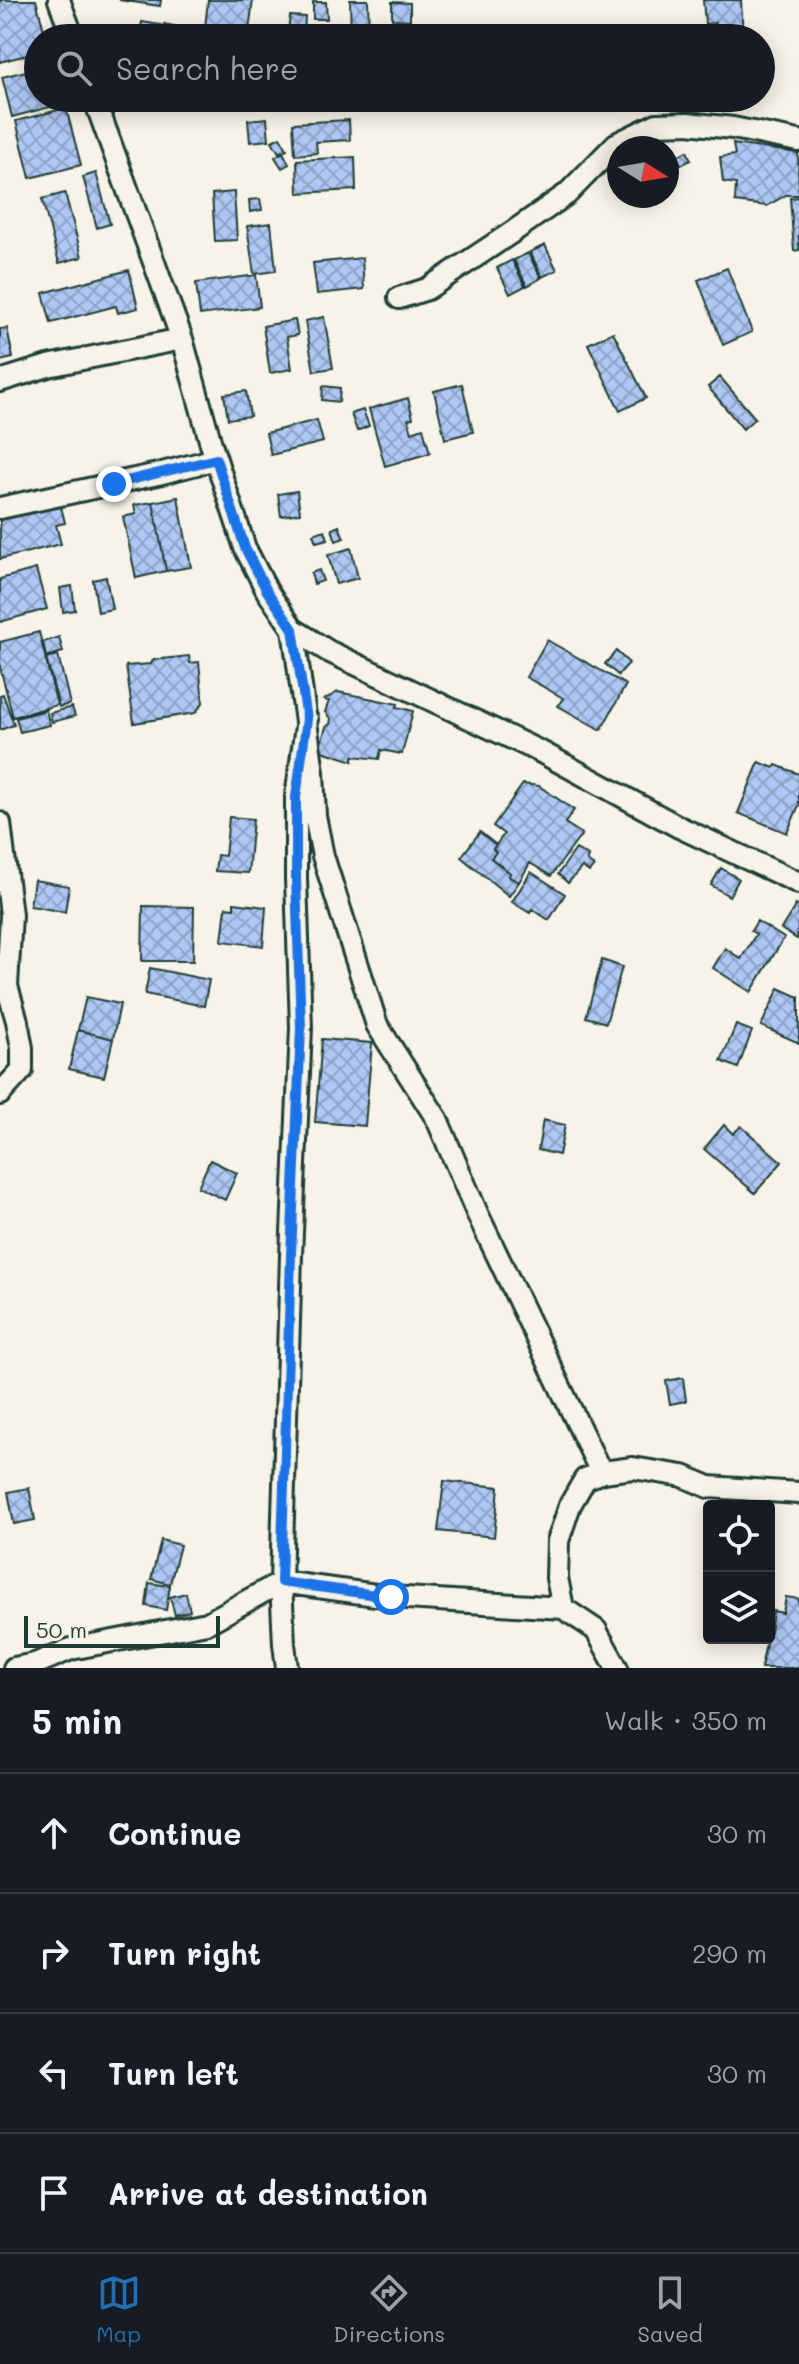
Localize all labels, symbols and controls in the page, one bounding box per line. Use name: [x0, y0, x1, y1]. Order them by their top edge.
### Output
search box: [24, 24, 775, 112]
icon: search: [52, 46, 96, 90]
text: Search here: [116, 48, 299, 88]
north arrow: [607, 136, 679, 208]
route end: [96, 466, 132, 502]
map controls: [703, 1500, 775, 1644]
button: locate: [703, 1500, 775, 1572]
button: layers: [703, 1572, 775, 1644]
route start: [373, 1579, 409, 1615]
scale bar: [24, 1612, 220, 1648]
text: 50 m: [36, 1615, 87, 1644]
text: 5 min: [32, 1698, 122, 1743]
text: Walk · 350 m: [604, 1703, 767, 1737]
icon: ahead: [32, 1811, 76, 1855]
text: Continue: [108, 1813, 241, 1853]
text: 30 m: [707, 1816, 767, 1850]
icon: right: [32, 1931, 76, 1975]
text: Turn right: [108, 1933, 261, 1973]
text: 290 m: [692, 1936, 767, 1970]
icon: left: [32, 2051, 76, 2095]
text: Turn left: [108, 2053, 239, 2093]
text: 30 m: [707, 2056, 767, 2090]
icon: arrive: [32, 2171, 76, 2215]
text: Arrive at destination: [108, 2173, 428, 2213]
tab: Map: [96, 2271, 141, 2348]
tab: Directions: [333, 2271, 445, 2348]
tab: Saved: [638, 2271, 703, 2348]

